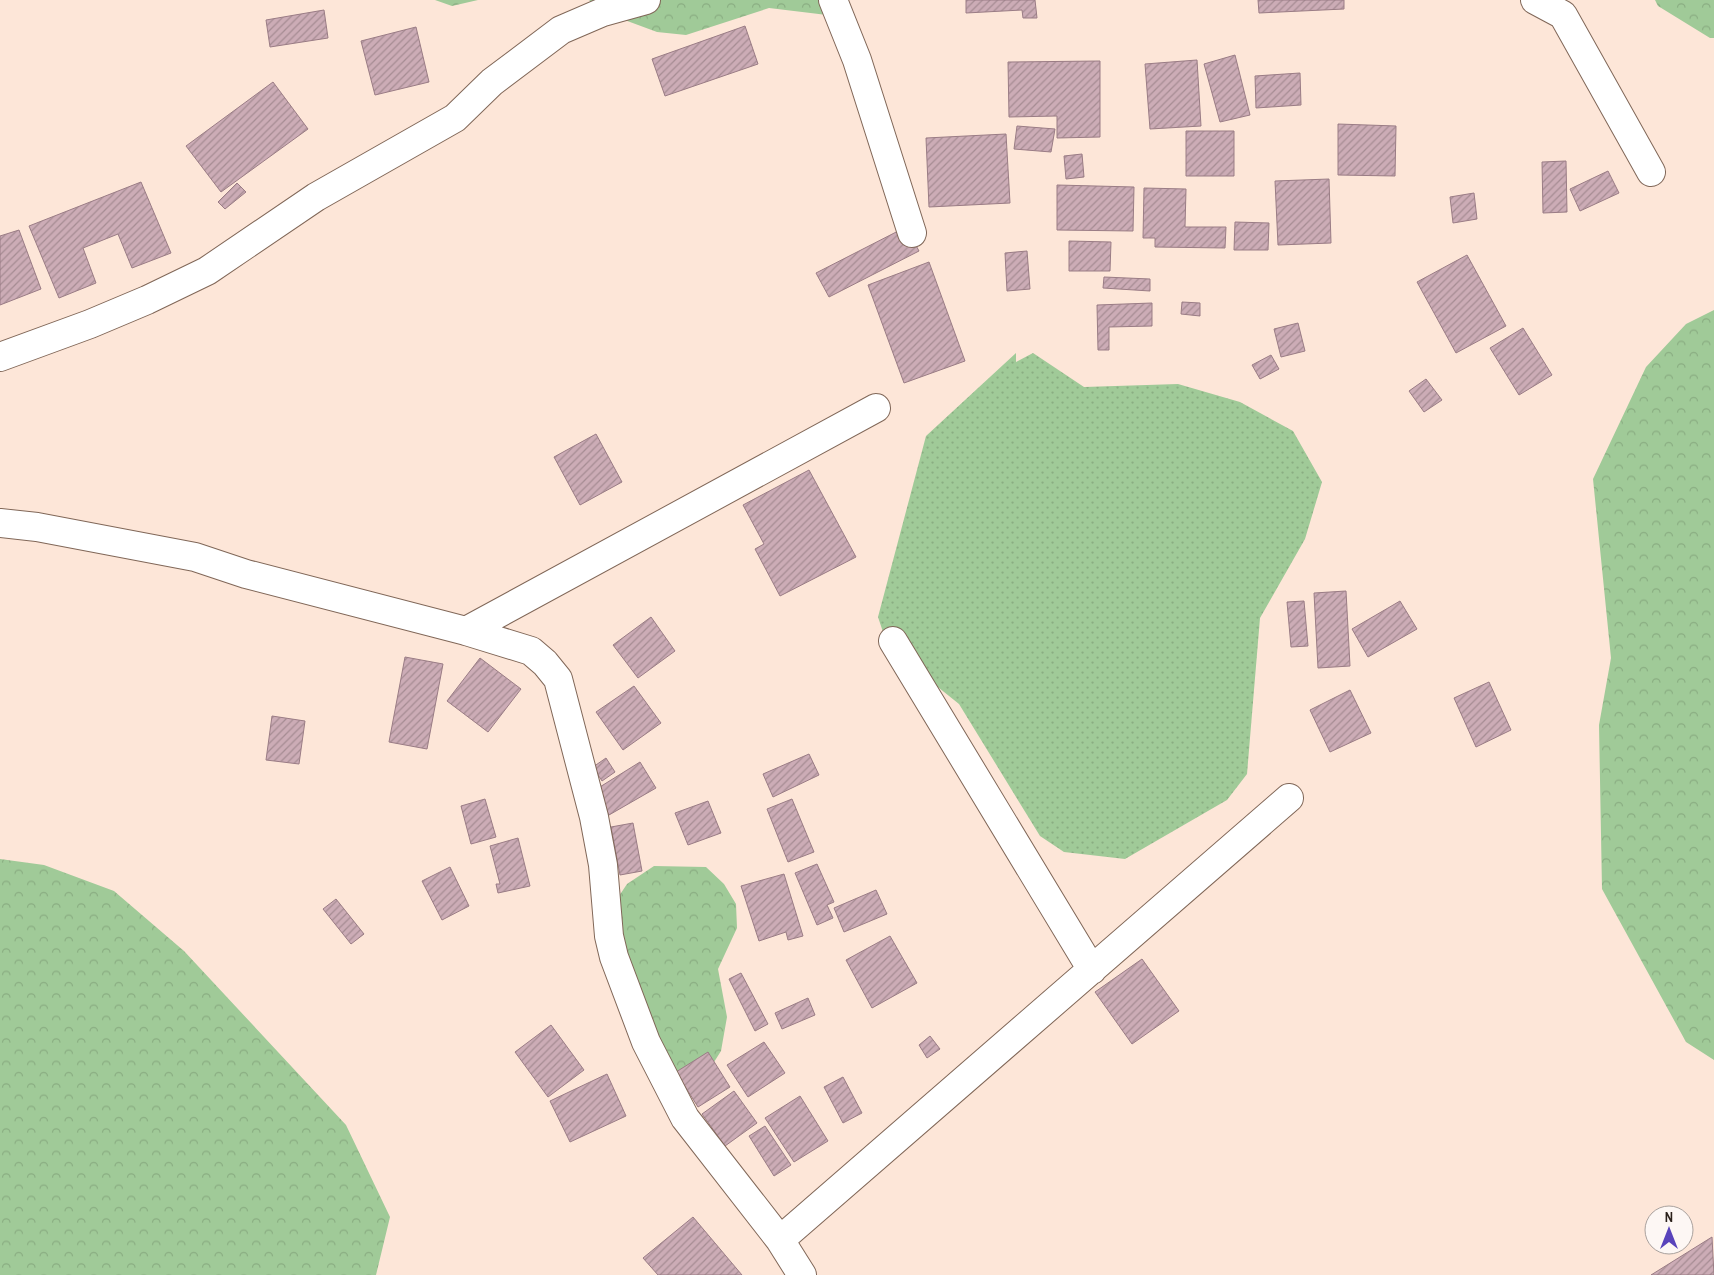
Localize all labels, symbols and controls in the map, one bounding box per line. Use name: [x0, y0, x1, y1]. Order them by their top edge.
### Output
north arrow: [1644, 1205, 1694, 1255]
text: N: [1665, 1208, 1673, 1226]

